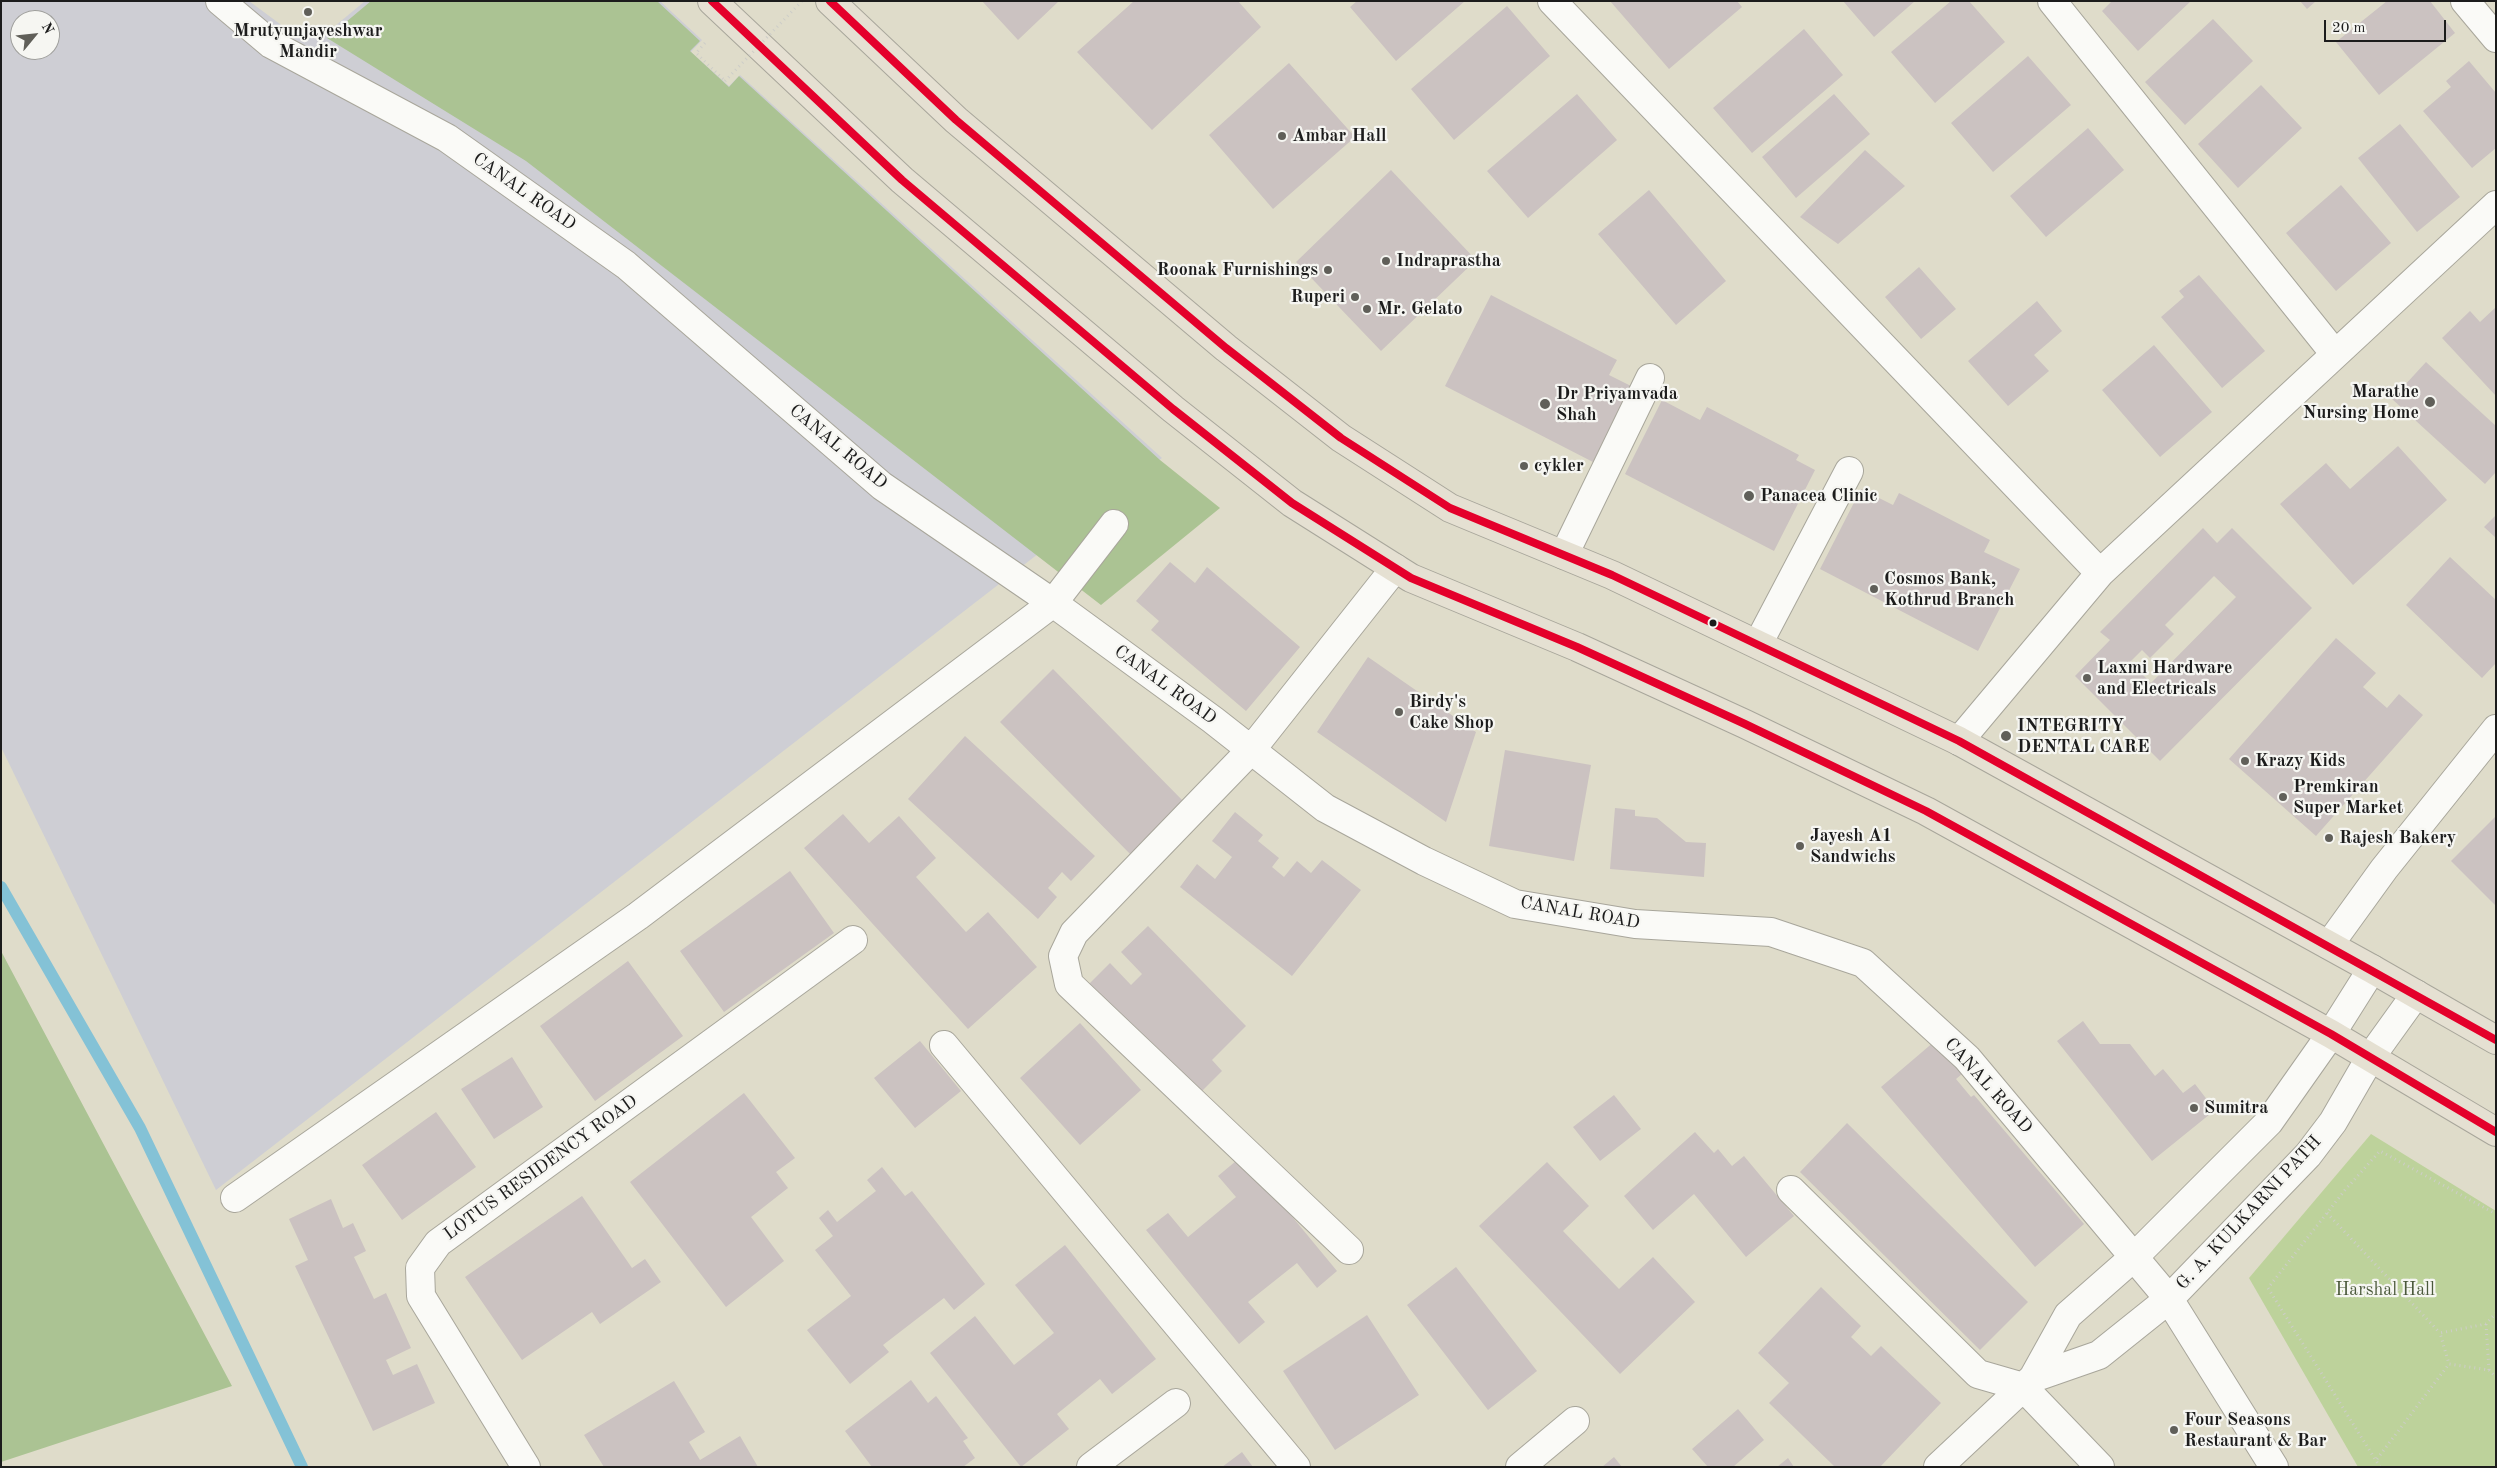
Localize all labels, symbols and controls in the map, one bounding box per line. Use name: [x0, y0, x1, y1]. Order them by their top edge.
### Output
marker: Mrutyunjayeshwar Mandir: [302, 6, 314, 18]
north arrow: [10, 10, 60, 60]
scale bar: [2327, 10, 2450, 42]
text: N: [39, 20, 56, 36]
place label: Mrutyunjayeshwar Mandir: [233, 20, 383, 62]
text: 20 m: [2332, 21, 2366, 36]
place label: Ambar Hall: [1292, 125, 1387, 147]
marker: Ambar Hall: [1276, 130, 1288, 142]
street label: CANAL ROAD: [468, 148, 580, 236]
place label: Indraprastha: [1396, 250, 1501, 272]
marker: Indraprastha: [1380, 255, 1392, 267]
place label: Roonak Furnishings: [1156, 259, 1318, 281]
marker: Roonak Furnishings: [1322, 264, 1334, 276]
place label: Ruperi: [1291, 286, 1345, 308]
marker: Ruperi: [1349, 291, 1361, 303]
place label: Mr. Gelato: [1377, 298, 1463, 320]
marker: Mr. Gelato: [1361, 303, 1373, 315]
place label: Marathe Nursing Home: [2303, 381, 2419, 424]
place label: Dr Priyamvada Shah: [1556, 383, 1678, 426]
marker: Marathe Nursing Home: [2423, 395, 2437, 409]
marker: Dr Priyamvada Shah: [1538, 397, 1552, 411]
street label: CANAL ROAD: [785, 400, 891, 494]
place label: cykler: [1534, 455, 1584, 477]
marker: cykler: [1518, 460, 1530, 472]
place label: Panacea Clinic: [1760, 485, 1878, 507]
marker: Panacea Clinic: [1742, 489, 1756, 503]
place label: Cosmos Bank, Kothrud Branch: [1884, 568, 2014, 610]
marker: Cosmos Bank, Kothrud Branch: [1868, 583, 1880, 595]
unlabelled marker: [1708, 618, 1718, 628]
street label: CANAL ROAD: [1110, 641, 1220, 729]
place label: Laxmi Hardware and Electricals: [2097, 657, 2232, 700]
marker: Laxmi Hardware and Electricals: [2081, 672, 2093, 684]
place label: Birdy's Cake Shop: [1409, 691, 1494, 734]
marker: Birdy's Cake Shop: [1393, 706, 1405, 718]
place label: INTEGRITY DENTAL CARE: [2017, 715, 2149, 758]
marker: INTEGRITY DENTAL CARE: [1999, 729, 2013, 743]
place label: Krazy Kids: [2255, 750, 2345, 772]
marker: Krazy Kids: [2239, 755, 2251, 767]
place label: Premkiran Super Market: [2293, 776, 2403, 819]
marker: Premkiran Super Market: [2277, 791, 2289, 803]
place label: Jayesh A1 Sandwichs: [1810, 825, 1896, 868]
place label: Rajesh Bakery: [2339, 827, 2456, 849]
marker: Rajesh Bakery: [2323, 832, 2335, 844]
marker: Jayesh A1 Sandwichs: [1794, 840, 1806, 852]
street label: CANAL ROAD: [1518, 892, 1642, 934]
street label: CANAL ROAD: [1939, 1034, 2037, 1138]
street label: LOTUS RESIDENCY ROAD: [440, 1090, 642, 1246]
place label: Sumitra: [2204, 1097, 2268, 1119]
marker: Sumitra: [2188, 1102, 2200, 1114]
street label: G. A. KULKARNI PATH: [2172, 1131, 2326, 1295]
park label: Harshal Hall: [2335, 1279, 2435, 1301]
place label: Four Seasons Restaurant & Bar: [2184, 1409, 2326, 1452]
marker: Four Seasons Restaurant & Bar: [2168, 1424, 2180, 1436]

